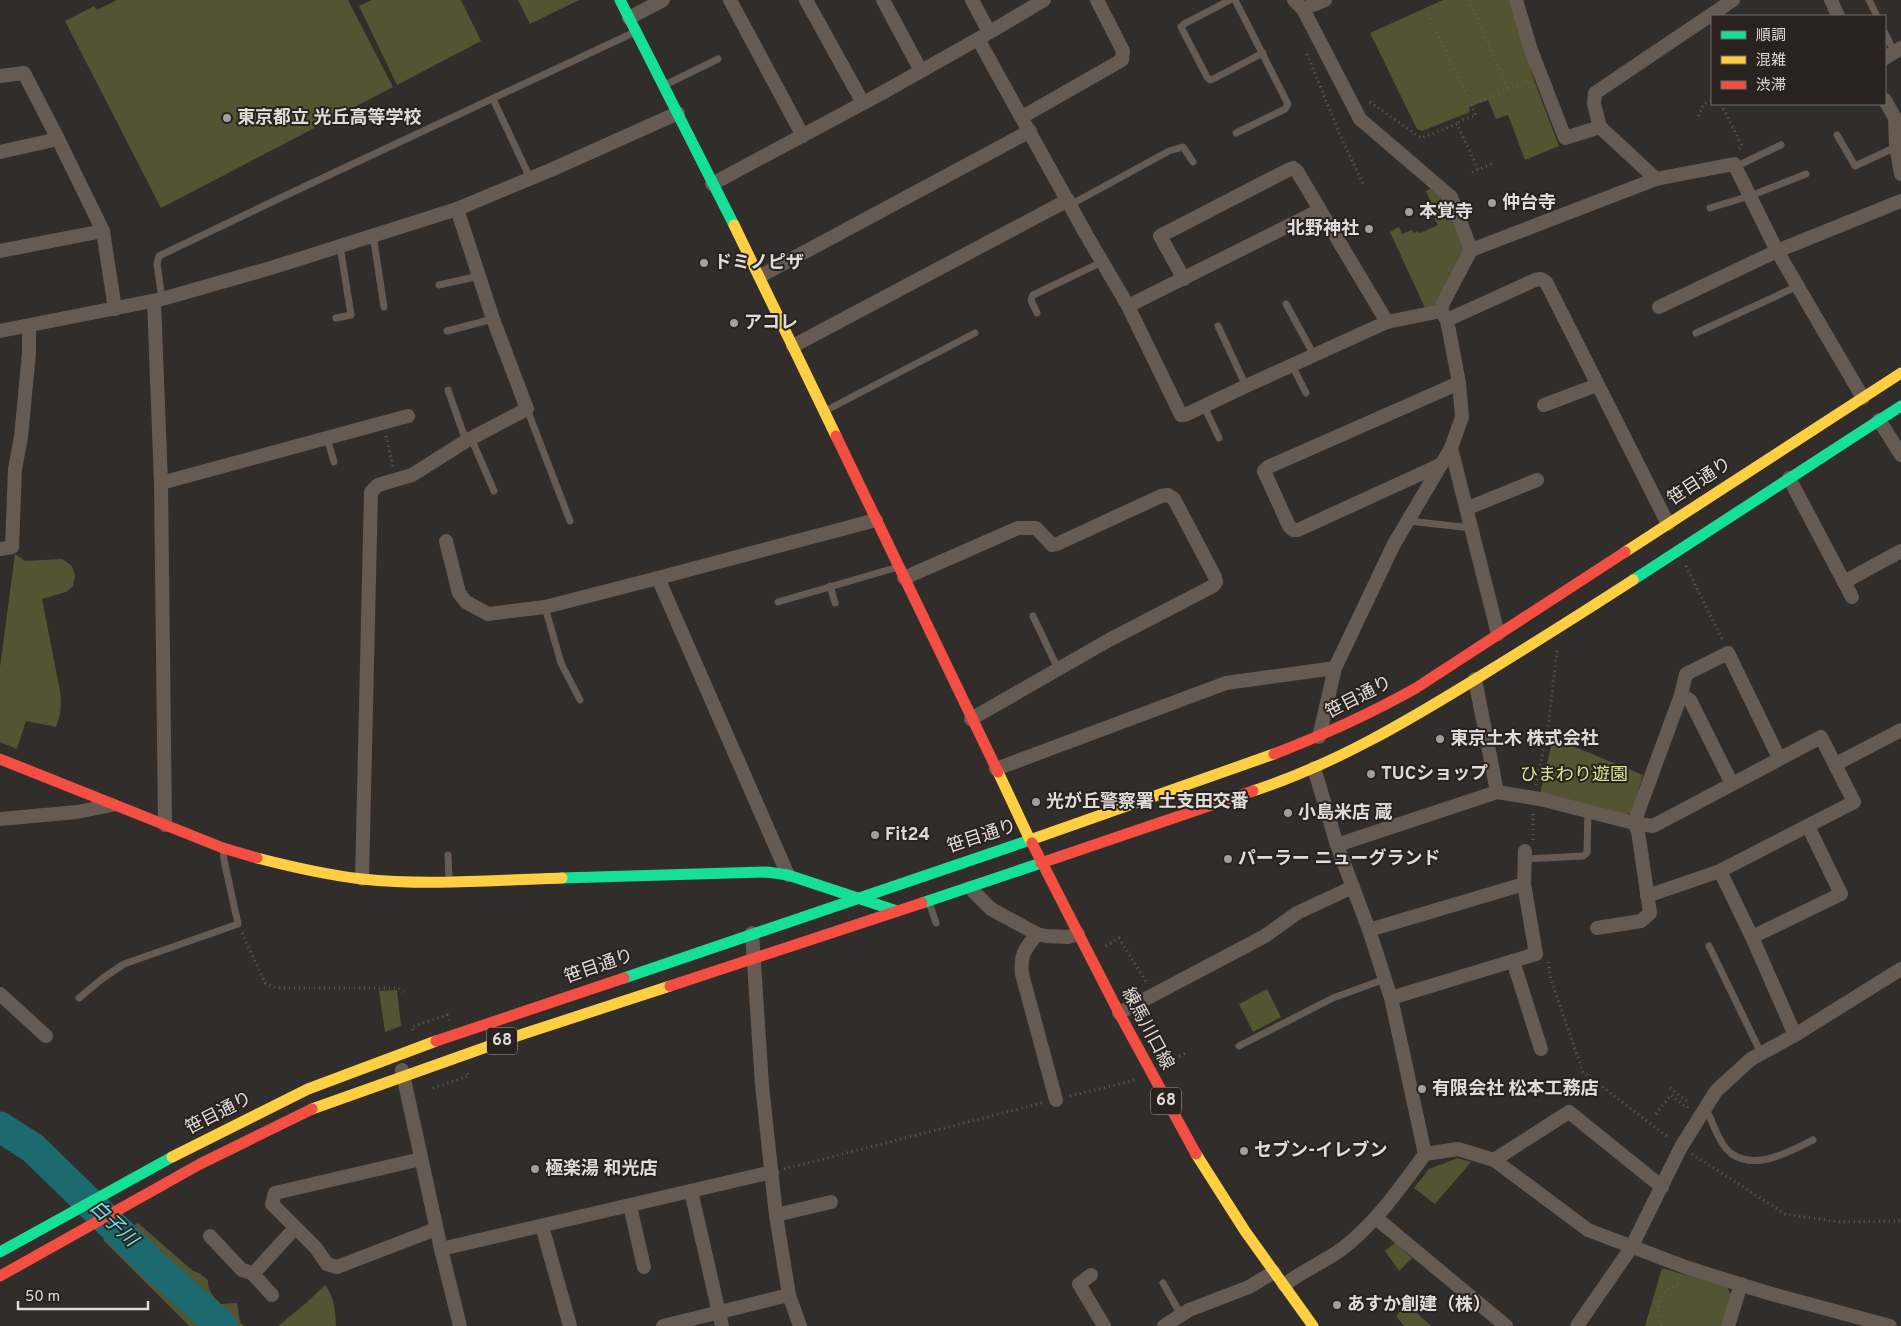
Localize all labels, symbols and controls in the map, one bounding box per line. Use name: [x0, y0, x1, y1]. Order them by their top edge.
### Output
legend: [1711, 15, 1886, 105]
text: 順調: [1756, 27, 1786, 46]
text: 混雑: [1756, 52, 1786, 71]
text: 渋滞: [1756, 77, 1786, 96]
place label: 東京都立 光丘高等学校: [237, 107, 422, 130]
marker: 東京都立 光丘高等学校: [221, 112, 233, 124]
place label: 仲台寺: [1502, 192, 1556, 215]
marker: 仲台寺: [1486, 197, 1498, 209]
place label: 本覚寺: [1419, 201, 1473, 224]
marker: 本覚寺: [1403, 206, 1415, 218]
place label: 北野神社: [1287, 218, 1359, 241]
marker: 北野神社: [1363, 223, 1375, 235]
place label: ドミノピザ: [714, 252, 804, 275]
marker: ドミノピザ: [698, 257, 710, 269]
place label: アコレ: [744, 312, 798, 335]
marker: アコレ: [728, 317, 740, 329]
street label: 笹目通り: [1664, 453, 1736, 511]
street label: 笹目通り: [1322, 671, 1396, 725]
place label: 東京土木 株式会社: [1450, 728, 1599, 751]
marker: 東京土木 株式会社: [1434, 733, 1446, 745]
place label: TUCショップ: [1381, 763, 1488, 786]
park label: ひまわり遊園: [1520, 764, 1628, 787]
marker: TUCショップ: [1365, 768, 1377, 780]
place label: 光が丘警察署 土支田交番: [1046, 791, 1249, 814]
marker: 光が丘警察署 土支田交番: [1030, 796, 1042, 808]
place label: 小島米店 蔵: [1298, 802, 1393, 825]
marker: 小島米店 蔵: [1282, 807, 1294, 819]
street label: 笹目通り: [944, 815, 1020, 859]
place label: Fit24: [885, 824, 930, 847]
marker: Fit24: [869, 829, 881, 841]
place label: パーラー ニューグランド: [1238, 848, 1441, 871]
marker: パーラー ニューグランド: [1222, 853, 1234, 865]
street label: 笹目通り: [561, 944, 637, 990]
street label: 練馬川口線: [1116, 984, 1178, 1074]
road number: 68: [487, 1028, 517, 1054]
place label: 有限会社 松本工務店: [1432, 1078, 1599, 1101]
marker: 有限会社 松本工務店: [1416, 1083, 1428, 1095]
street label: 笹目通り: [182, 1087, 256, 1141]
road number: 68: [1151, 1088, 1181, 1114]
place label: セブン-イレブン: [1254, 1140, 1387, 1163]
marker: セブン-イレブン: [1238, 1145, 1250, 1157]
place label: 極楽湯 和光店: [545, 1158, 658, 1181]
marker: 極楽湯 和光店: [529, 1163, 541, 1175]
water label: 白子川: [84, 1196, 143, 1254]
scale bar: [18, 1278, 148, 1310]
text: 50 m: [25, 1288, 60, 1307]
place label: あすか創建（株）: [1347, 1294, 1491, 1317]
marker: あすか創建（株）: [1331, 1299, 1343, 1311]

